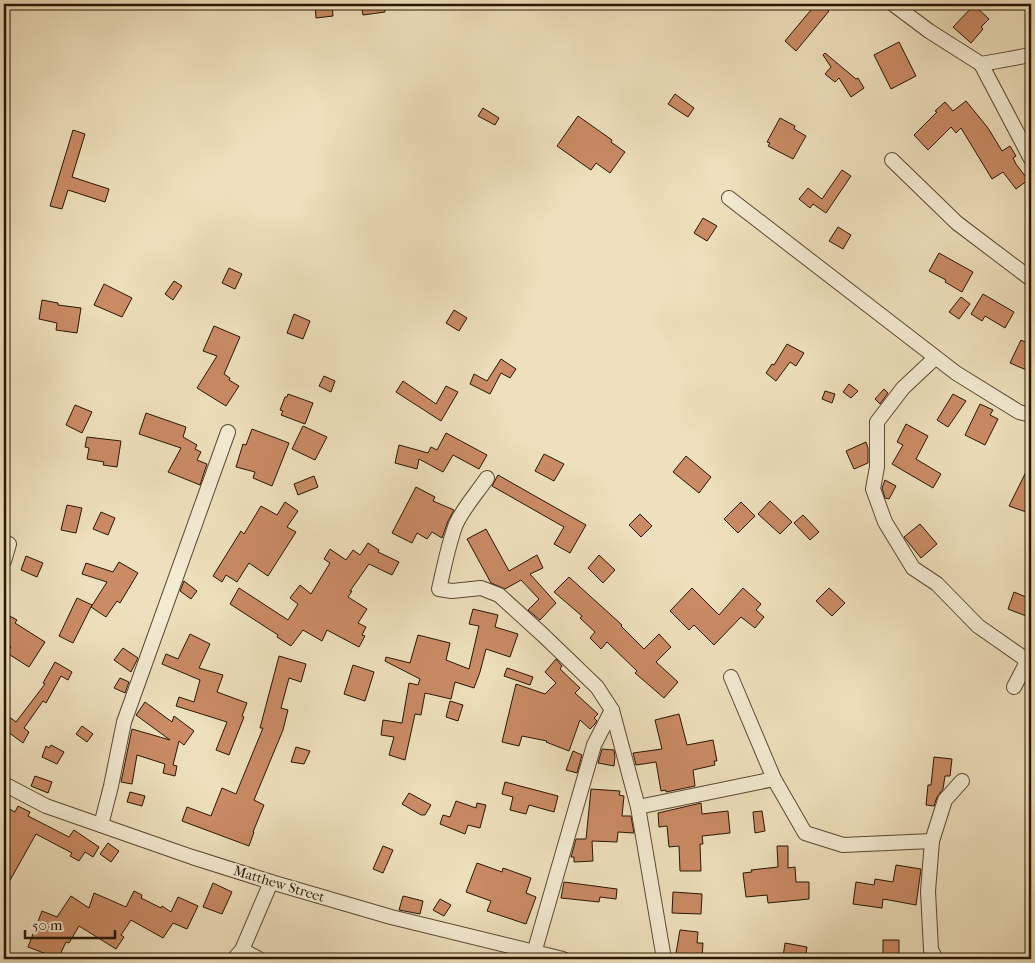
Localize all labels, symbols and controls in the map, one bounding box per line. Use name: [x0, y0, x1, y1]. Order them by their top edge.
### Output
street label: Matthew Street: [231, 862, 327, 906]
scale bar: [25, 908, 115, 940]
text: 50 m: [32, 916, 63, 934]

